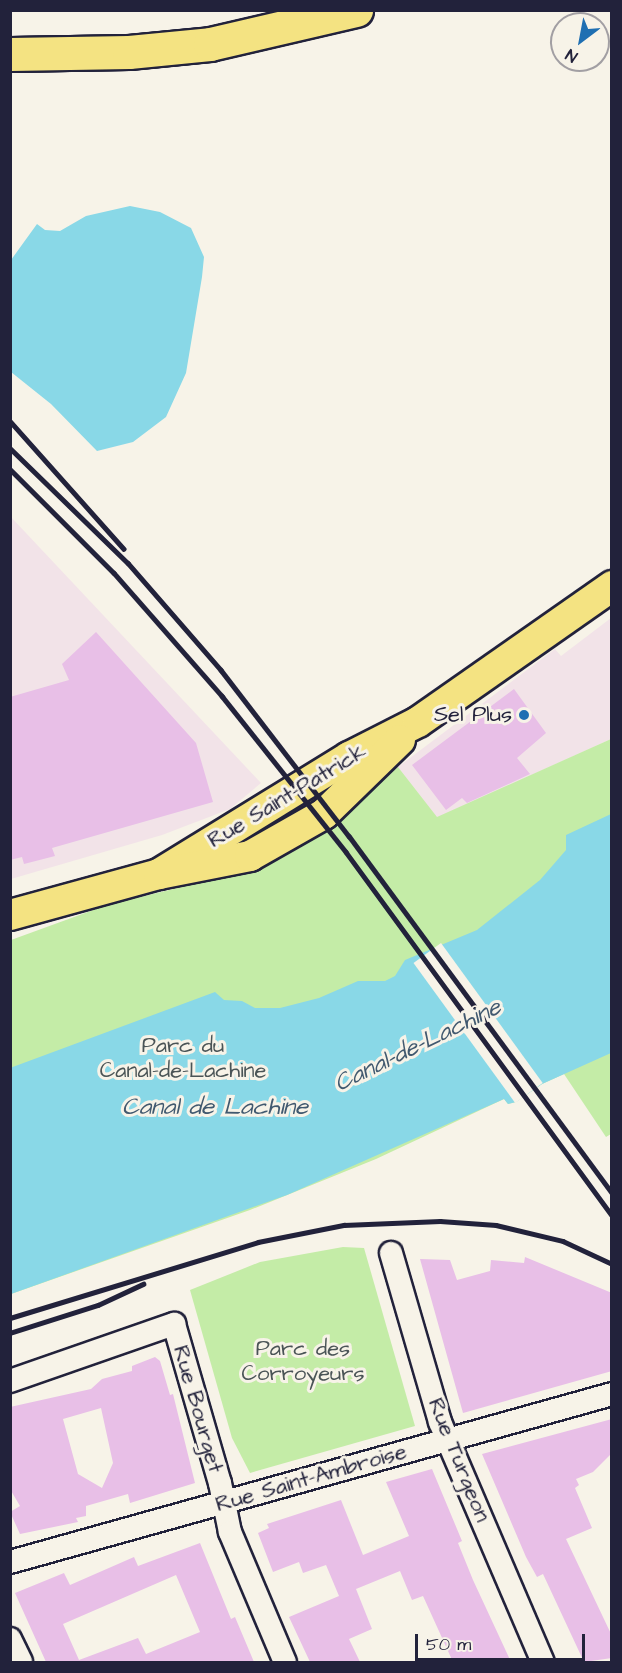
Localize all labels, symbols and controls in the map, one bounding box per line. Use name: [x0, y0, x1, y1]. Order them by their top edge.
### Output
north arrow: [550, 12, 610, 72]
text: N: [561, 44, 582, 68]
place label: Sel Plus: [434, 702, 512, 728]
marker: Sel Plus: [517, 708, 531, 722]
street label: Rue Saint-Patrick: [203, 738, 371, 854]
water label: Canal-de-Lachine: [330, 993, 506, 1099]
park label: Parc du Canal-de-Lachine: [100, 1032, 266, 1084]
water label: Canal de Lachine: [122, 1094, 308, 1122]
park label: Parc des Corroyeurs: [242, 1335, 364, 1386]
street label: Rue Bourget: [167, 1342, 229, 1476]
street label: Rue Turgeon: [422, 1394, 496, 1526]
street label: Rue Saint-Ambroise: [213, 1438, 409, 1518]
scale bar: [418, 1622, 588, 1660]
text: 50 m: [426, 1632, 471, 1657]

